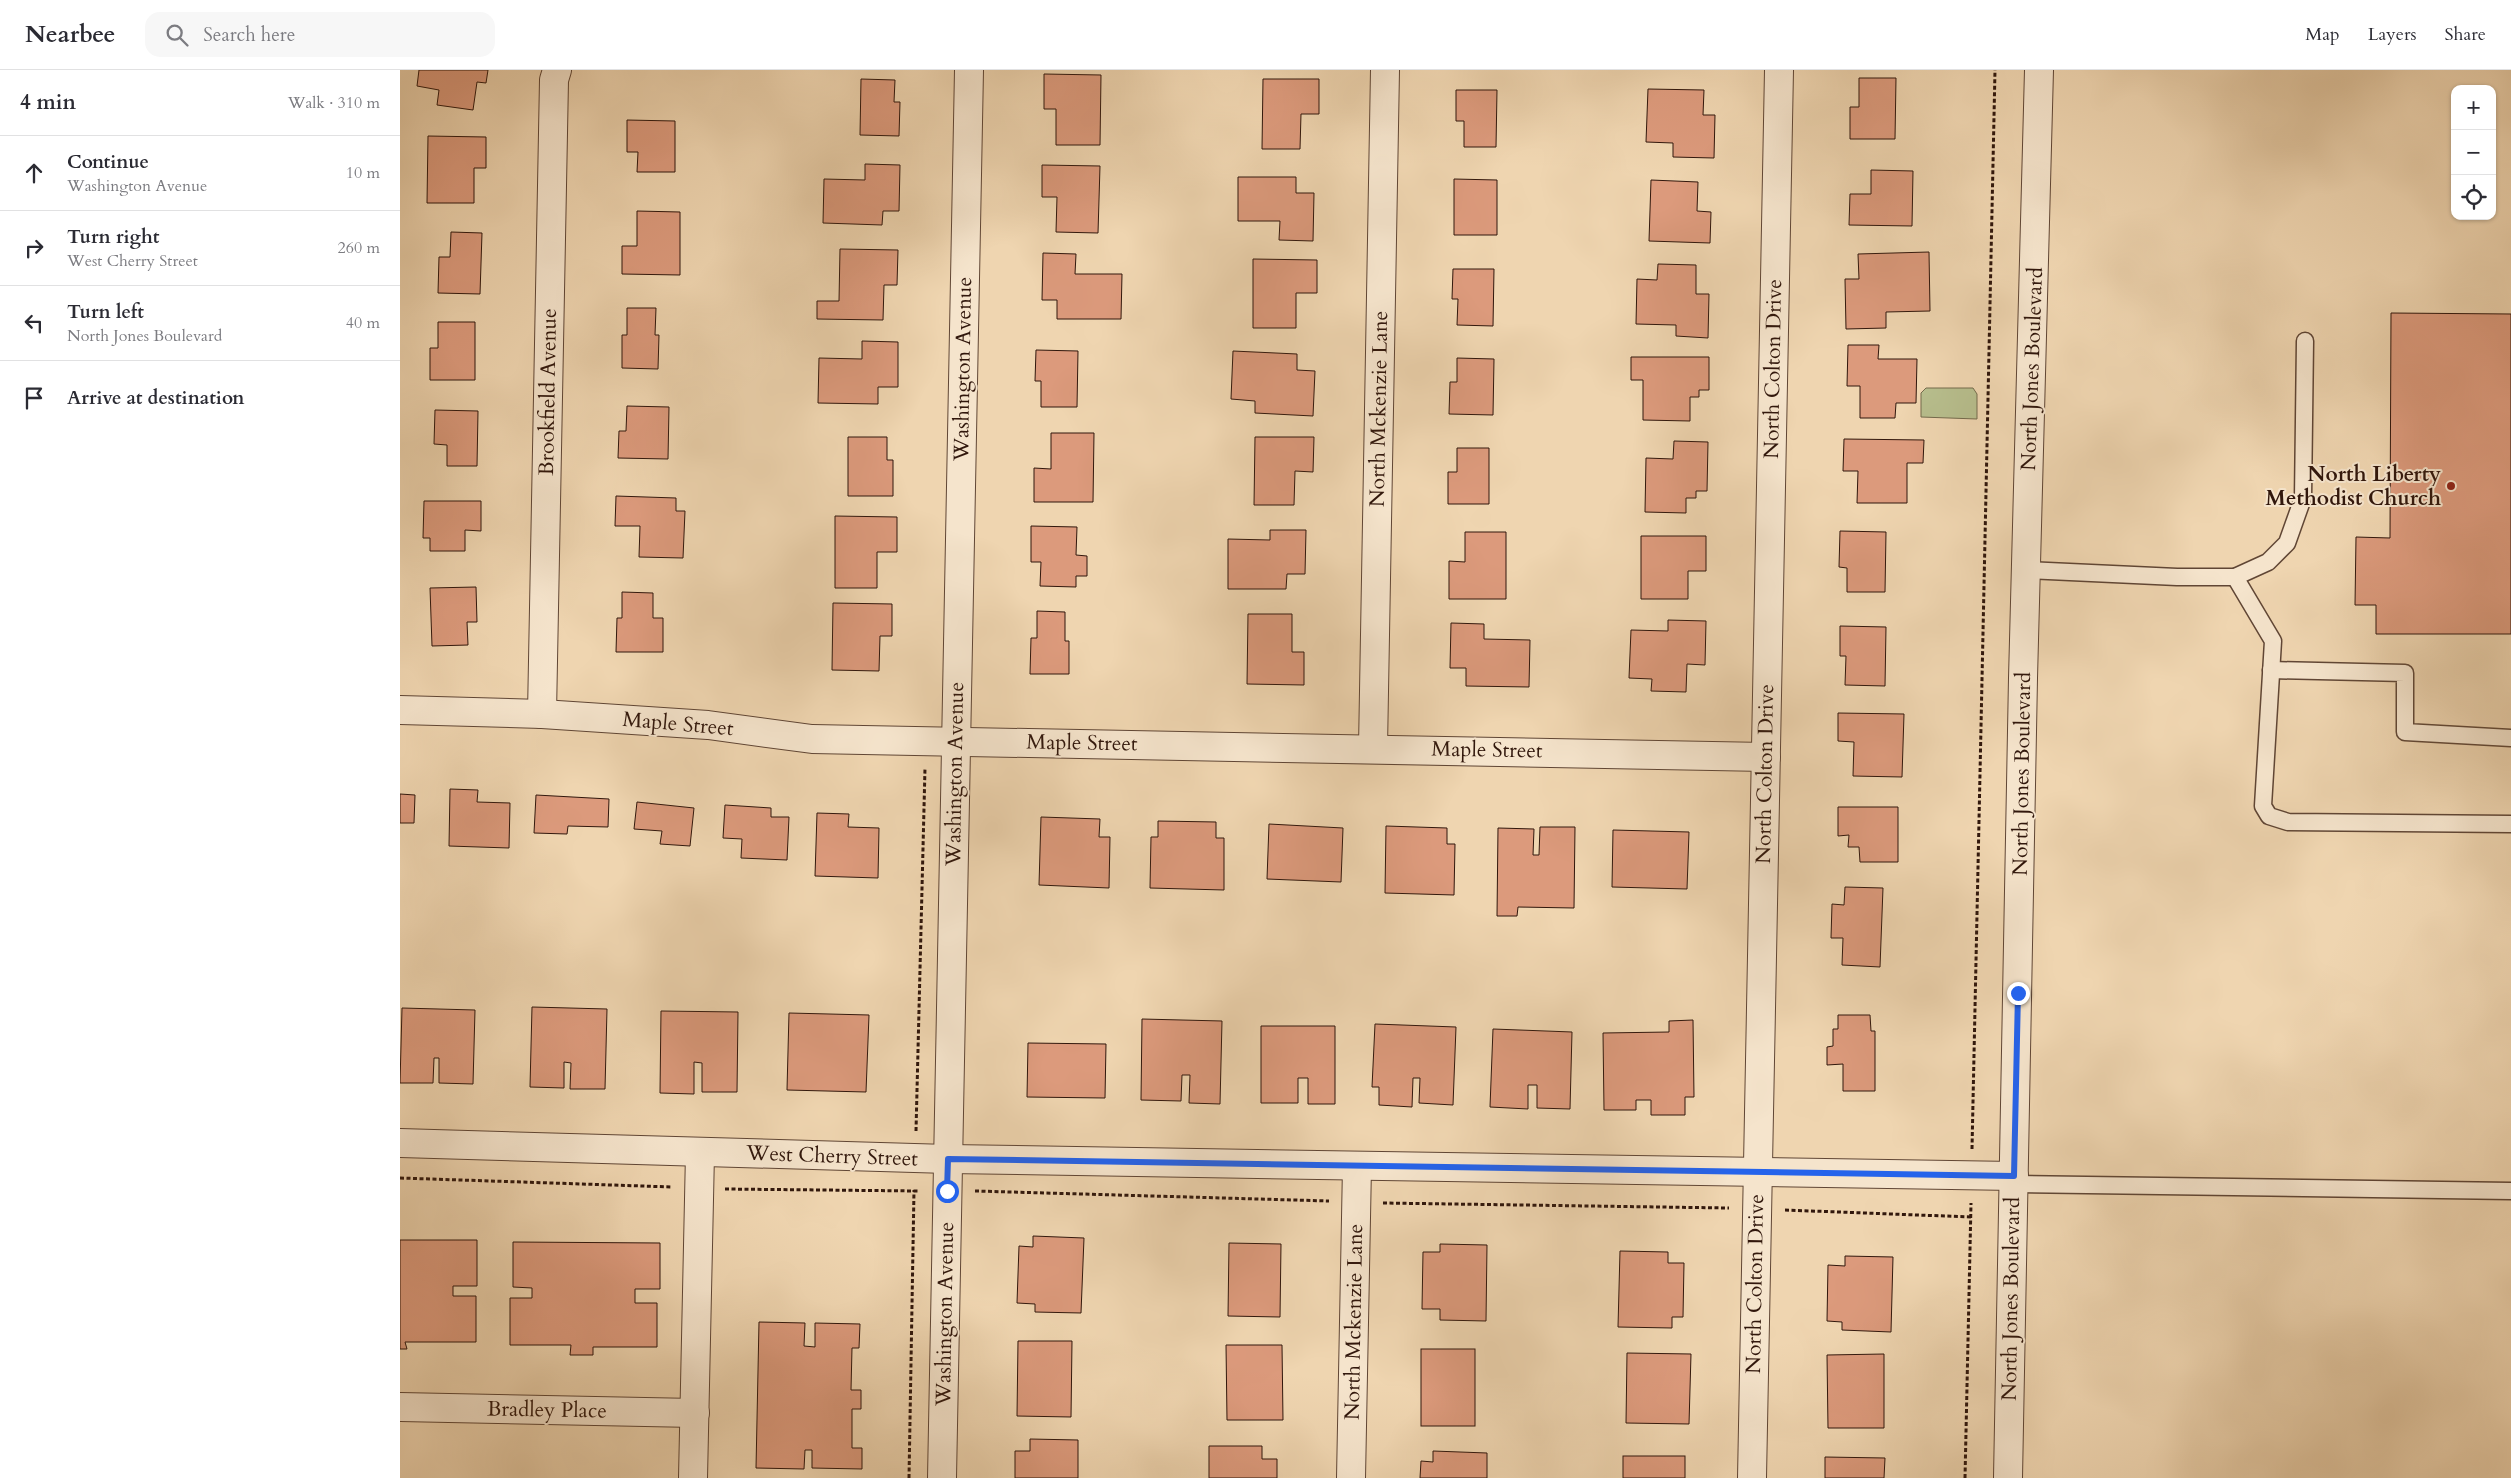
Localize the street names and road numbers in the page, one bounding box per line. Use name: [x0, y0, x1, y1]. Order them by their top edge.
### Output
street label: North Jones Boulevard: [2014, 267, 2050, 471]
street label: Washington Avenue: [947, 277, 979, 462]
street label: North Colton Drive: [1757, 279, 1789, 459]
street label: Brookfield Avenue: [532, 308, 564, 476]
street label: North Mckenzie Lane: [1363, 311, 1395, 507]
street label: North Jones Boulevard: [2006, 672, 2038, 876]
street label: Washington Avenue: [939, 682, 971, 867]
street label: North Colton Drive: [1749, 684, 1781, 864]
street label: Maple Street: [621, 705, 735, 743]
street label: Maple Street: [1026, 728, 1138, 758]
street label: Maple Street: [1431, 735, 1543, 765]
street label: West Cherry Street: [745, 1138, 919, 1174]
street label: North Colton Drive: [1739, 1194, 1771, 1374]
street label: North Jones Boulevard: [1995, 1197, 2027, 1401]
street label: Washington Avenue: [929, 1222, 961, 1407]
street label: North Mckenzie Lane: [1338, 1224, 1370, 1420]
street label: Bradley Place: [487, 1394, 607, 1426]

